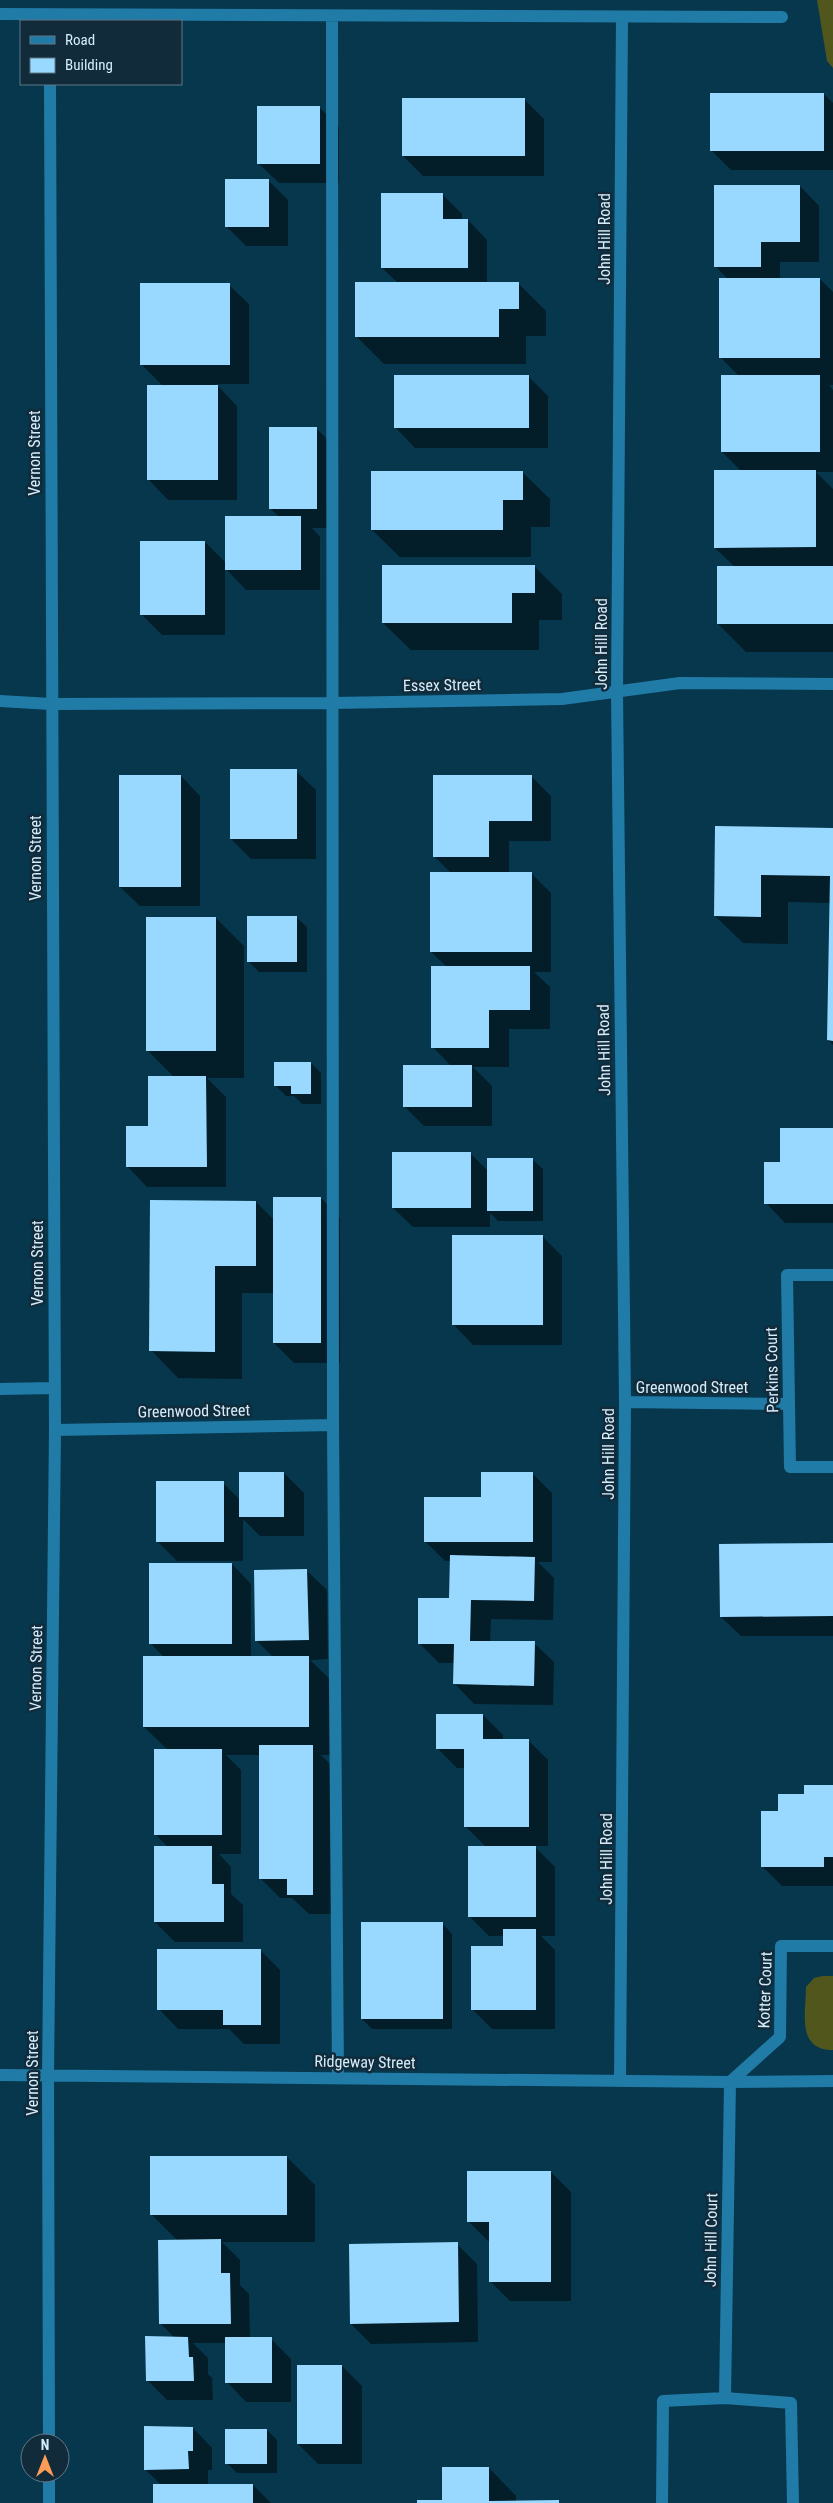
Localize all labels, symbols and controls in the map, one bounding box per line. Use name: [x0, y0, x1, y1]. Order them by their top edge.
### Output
legend: [20, 20, 182, 85]
text: Road: [65, 31, 95, 49]
text: Building: [65, 56, 113, 74]
street label: John Hill Road: [595, 193, 614, 285]
street label: Vernon Street: [25, 410, 44, 496]
street label: John Hill Road: [592, 598, 611, 690]
street label: Essex Street: [403, 675, 482, 695]
street label: Vernon Street: [26, 815, 45, 901]
street label: John Hill Road: [594, 1004, 614, 1096]
street label: Vernon Street: [28, 1220, 47, 1306]
street label: Perkins Court: [762, 1327, 782, 1413]
street label: Greenwood Street: [636, 1378, 749, 1397]
street label: Greenwood Street: [138, 1401, 251, 1421]
street label: John Hill Road: [599, 1408, 618, 1500]
street label: Vernon Street: [26, 1625, 46, 1711]
street label: John Hill Road: [597, 1813, 616, 1905]
street label: Kotter Court: [754, 1951, 776, 2029]
street label: Vernon Street: [23, 2030, 42, 2116]
street label: Ridgeway Street: [314, 2052, 416, 2072]
street label: John Hill Court: [701, 2192, 721, 2287]
north arrow: [20, 2433, 70, 2483]
text: N: [41, 2437, 49, 2453]

